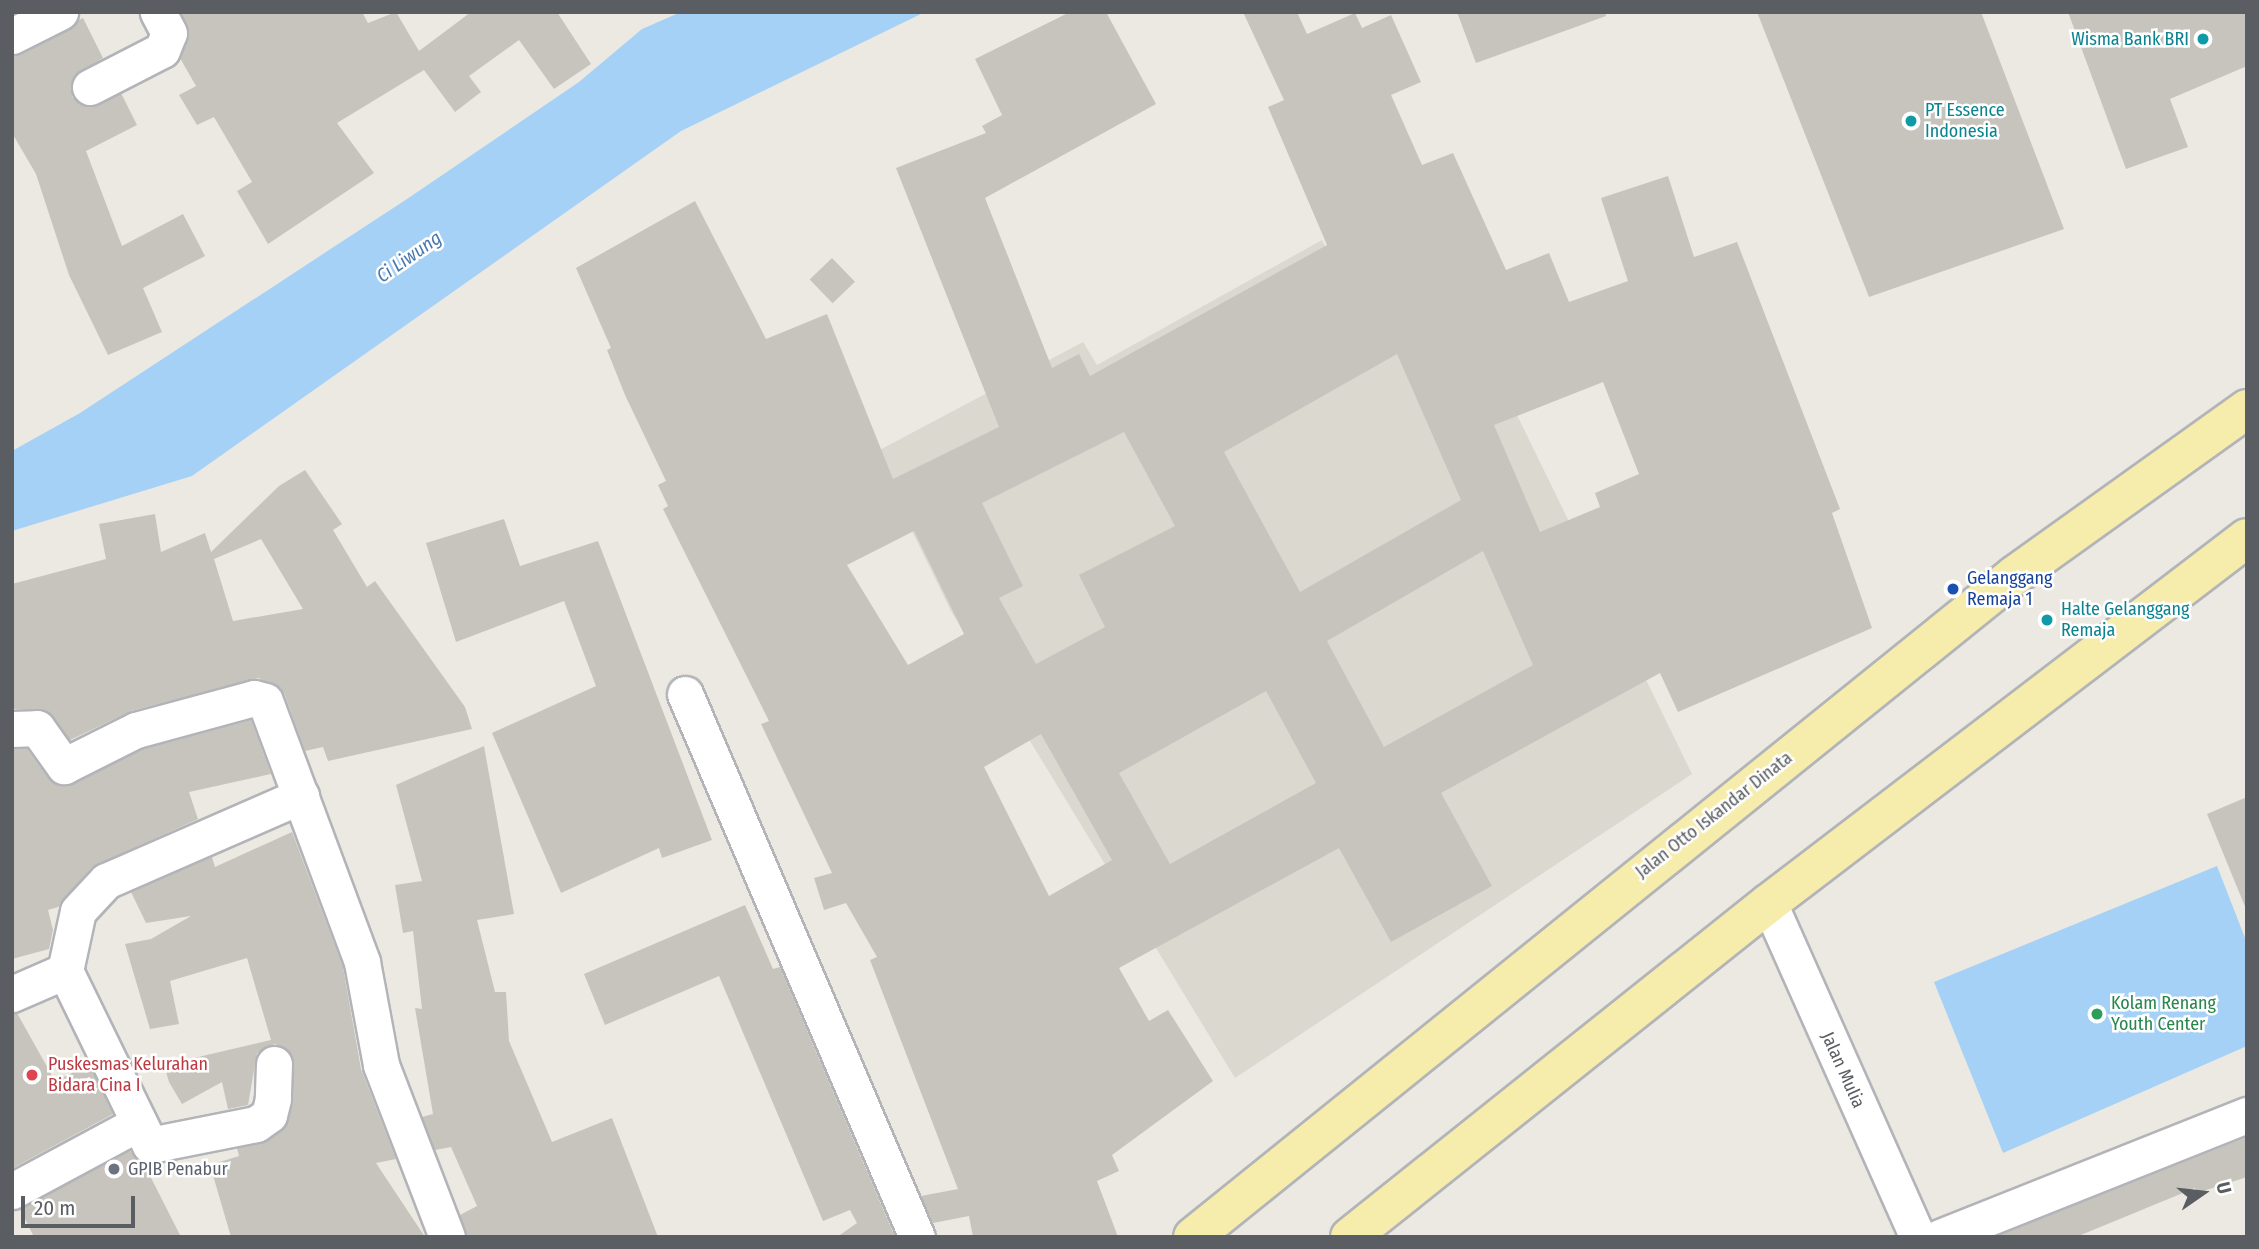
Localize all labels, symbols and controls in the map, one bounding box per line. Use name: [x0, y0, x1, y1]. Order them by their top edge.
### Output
place label: Wisma Bank BRI: [2071, 28, 2189, 50]
marker: Wisma Bank BRI: [2195, 31, 2211, 47]
place label: PT Essence Indonesia: [1925, 100, 2005, 142]
marker: PT Essence Indonesia: [1903, 113, 1919, 129]
water label: Ci Liwung: [372, 226, 446, 288]
place label: Gelanggang Remaja 1: [1967, 568, 2053, 610]
marker: Gelanggang Remaja 1: [1945, 581, 1961, 597]
place label: Halte Gelanggang Remaja: [2061, 599, 2190, 642]
marker: Halte Gelanggang Remaja: [2039, 612, 2055, 628]
street label: Jalan Otto Iskandar Dinata: [1631, 747, 1797, 883]
place label: Kolam Renang Youth Center: [2111, 993, 2216, 1036]
marker: Kolam Renang Youth Center: [2089, 1006, 2105, 1022]
street label: Jalan Mulia: [1817, 1029, 1869, 1111]
place label: Puskesmas Kelurahan Bidara Cina I: [48, 1054, 208, 1096]
marker: Puskesmas Kelurahan Bidara Cina I: [22, 1065, 42, 1085]
place label: GPIB Penabur: [128, 1158, 228, 1180]
north arrow: [2168, 1158, 2238, 1228]
marker: GPIB Penabur: [106, 1161, 122, 1177]
text: U: [2211, 1180, 2236, 1196]
scale bar: [24, 1182, 138, 1226]
text: 20 m: [34, 1195, 75, 1221]

